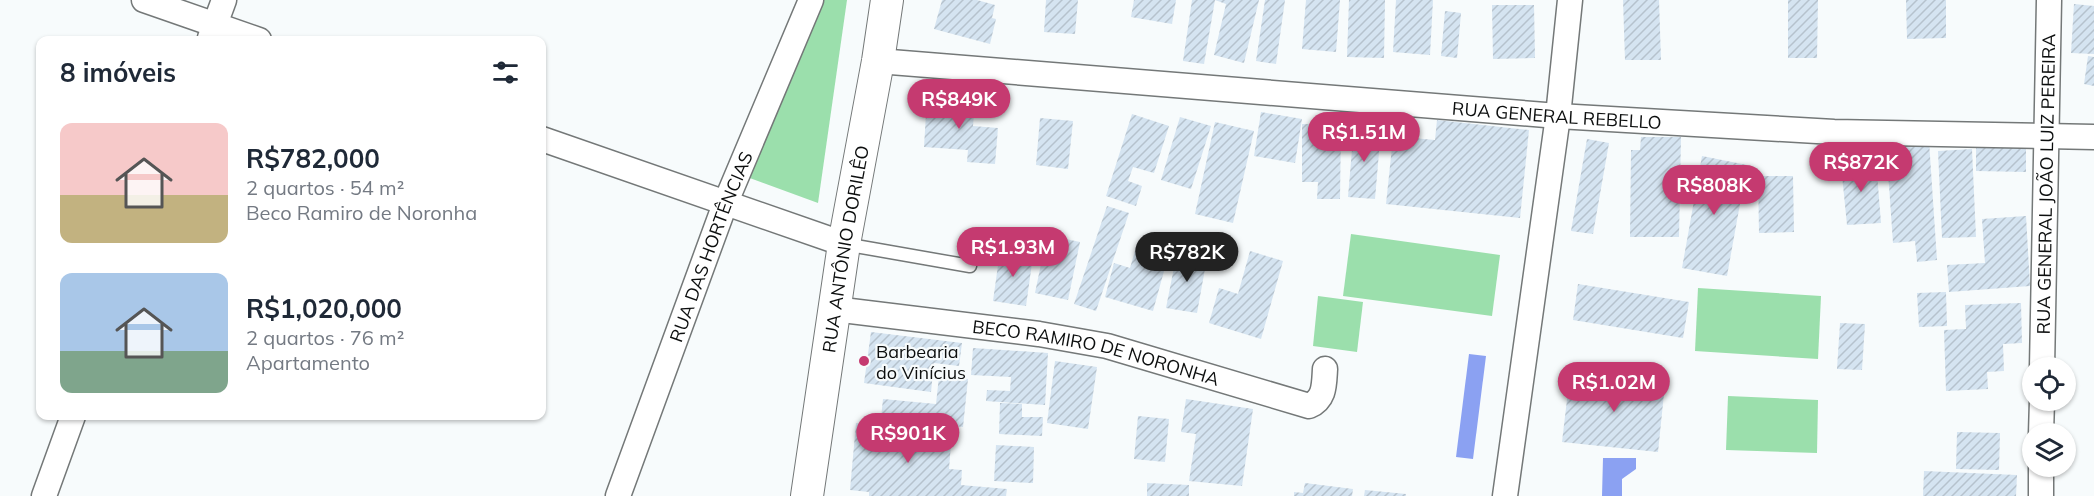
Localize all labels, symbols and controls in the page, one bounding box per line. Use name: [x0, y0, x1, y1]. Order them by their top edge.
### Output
street label: RUA GENERAL JOÃO LUIZ PEREIRA: [2031, 33, 2060, 335]
text: 8 imóveis: [60, 56, 176, 89]
icon: filters: [489, 56, 522, 89]
pin: R$849K: [910, 79, 1008, 130]
text: R$849K: [921, 86, 997, 111]
street label: RUA GENERAL REBELLO: [1451, 96, 1662, 133]
pin: R$1.51M: [1309, 112, 1419, 163]
text: R$1.51M: [1322, 119, 1406, 144]
text: R$782,000: [246, 142, 380, 175]
pin: R$872K: [1812, 142, 1910, 193]
street label: RUA ANTÔNIO DORILÊO: [817, 143, 874, 354]
icon: home: [108, 147, 180, 219]
street label: RUA DAS HORTÊNCIAS: [664, 148, 757, 345]
text: R$872K: [1823, 149, 1899, 174]
pin: R$808K: [1665, 165, 1763, 216]
text: R$808K: [1676, 172, 1752, 197]
text: 2 quartos · 54 m²: [246, 175, 404, 200]
text: Beco Ramiro de Noronha: [246, 200, 477, 225]
pin: R$1.93M: [958, 227, 1068, 278]
pin: R$782K: [1138, 232, 1236, 283]
text: R$1.93M: [971, 234, 1055, 259]
text: R$782K: [1149, 239, 1225, 264]
text: R$1,020,000: [246, 292, 402, 325]
icon: home: [108, 297, 180, 369]
street label: BECO RAMIRO DE NORONHA: [971, 314, 1222, 390]
text: 2 quartos · 76 m²: [246, 325, 404, 350]
place label: Barbearia do Vinícius: [876, 340, 966, 384]
text: Apartamento: [246, 350, 370, 375]
marker: Barbearia do Vinícius: [857, 354, 871, 368]
map controls: [2022, 357, 2076, 477]
button: locate: [2022, 357, 2076, 411]
pin: R$1.02M: [1559, 362, 1669, 413]
text: R$1.02M: [1572, 369, 1656, 394]
pin: R$901K: [859, 413, 957, 464]
text: R$901K: [870, 420, 946, 445]
button: layers: [2022, 423, 2076, 477]

